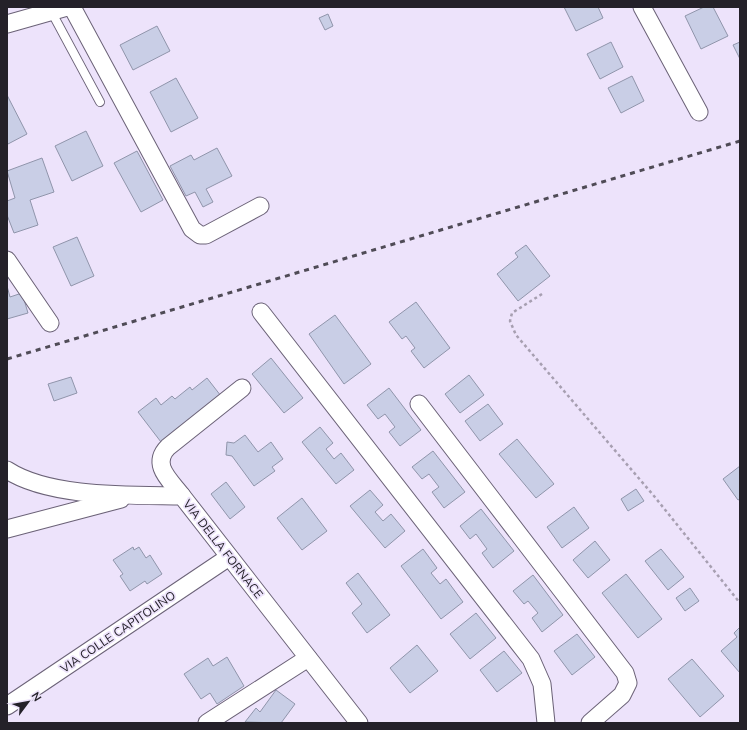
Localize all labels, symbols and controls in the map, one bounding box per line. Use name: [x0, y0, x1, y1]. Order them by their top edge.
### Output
street label: VIA DELLA FORNACE: [180, 496, 267, 601]
street label: VIA COLLE CAPITOLINO: [57, 587, 178, 676]
north arrow: [8, 682, 48, 722]
text: N: [28, 689, 45, 704]

